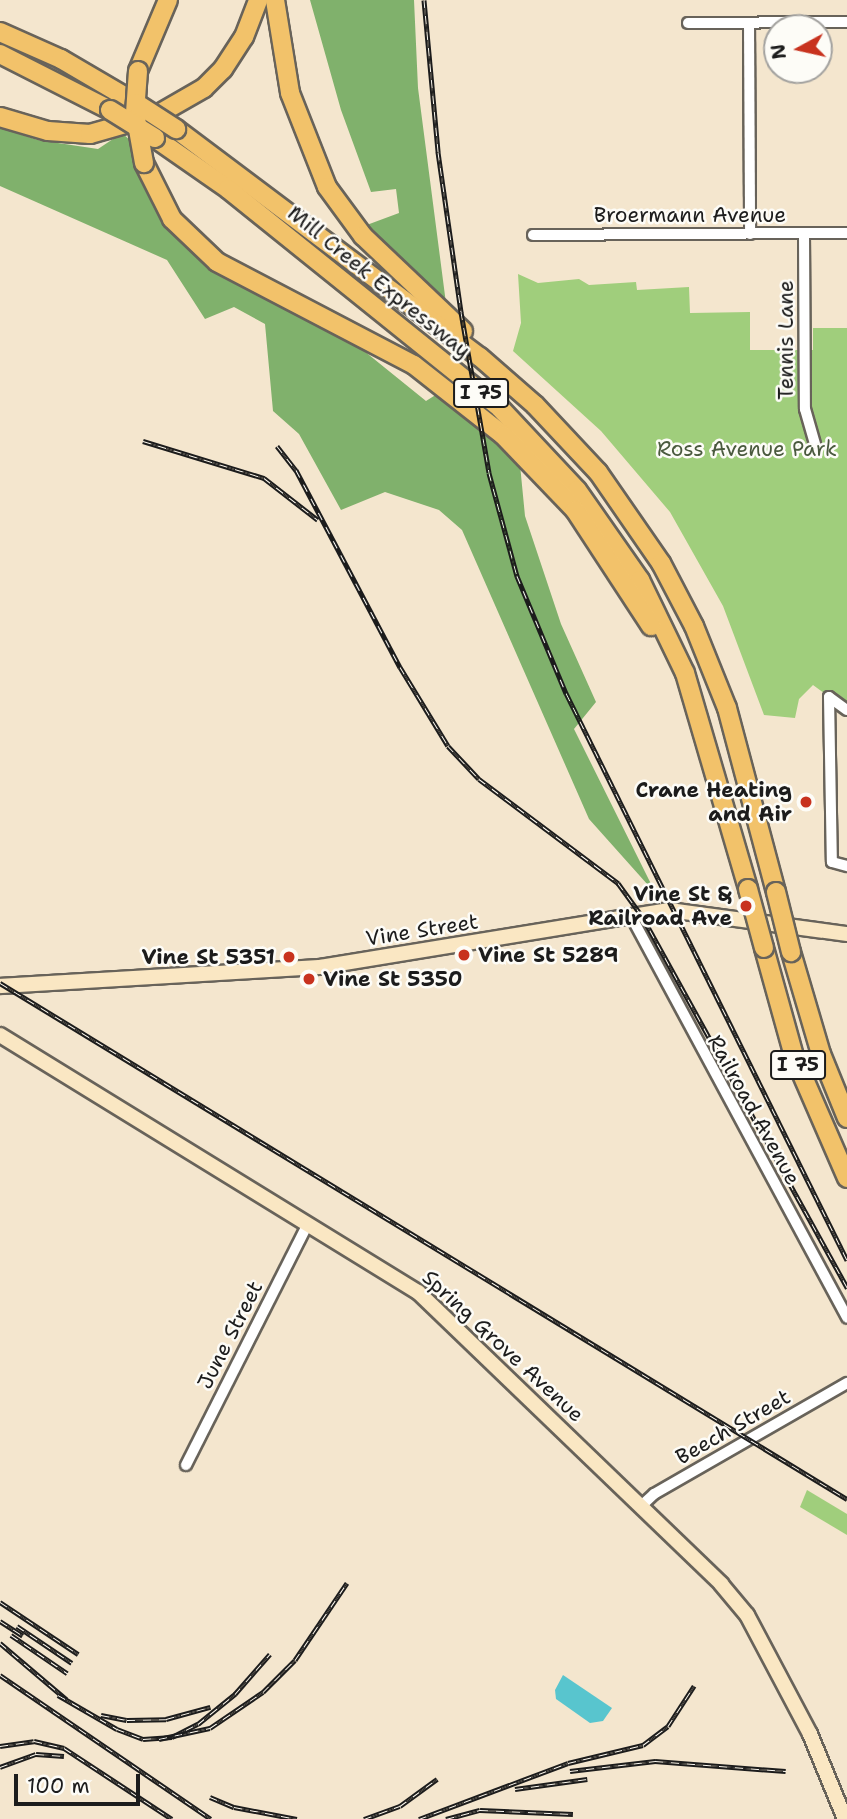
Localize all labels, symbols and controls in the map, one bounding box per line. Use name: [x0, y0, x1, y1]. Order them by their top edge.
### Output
north arrow: [763, 14, 833, 84]
text: N: [765, 43, 792, 61]
street label: Mill Creek Expressway: [283, 201, 475, 363]
street label: Broermann Avenue: [594, 202, 786, 228]
street label: Tennis Lane: [773, 280, 799, 400]
road number: I 75: [453, 378, 509, 408]
park label: Ross Avenue Park: [657, 436, 837, 462]
place label: Crane Heating and Air: [636, 777, 792, 827]
marker: Crane Heating and Air: [798, 794, 814, 810]
place label: Vine St & Railroad Ave: [588, 881, 732, 931]
marker: Vine St & Railroad Ave: [738, 898, 754, 914]
street label: Vine Street: [364, 909, 480, 951]
place label: Vine St 5289: [478, 942, 618, 968]
place label: Vine St 5351: [141, 944, 275, 970]
marker: Vine St 5289: [456, 947, 472, 963]
marker: Vine St 5351: [281, 949, 297, 965]
place label: Vine St 5350: [323, 966, 462, 992]
marker: Vine St 5350: [301, 971, 317, 987]
street label: Railroad Avenue: [702, 1031, 806, 1189]
road number: I 75: [770, 1050, 826, 1080]
street label: Spring Grove Avenue: [417, 1265, 589, 1427]
street label: June Street: [192, 1277, 268, 1393]
street label: Beech Street: [671, 1384, 795, 1470]
scale bar: [18, 1759, 144, 1803]
text: 100 m: [27, 1772, 90, 1800]

